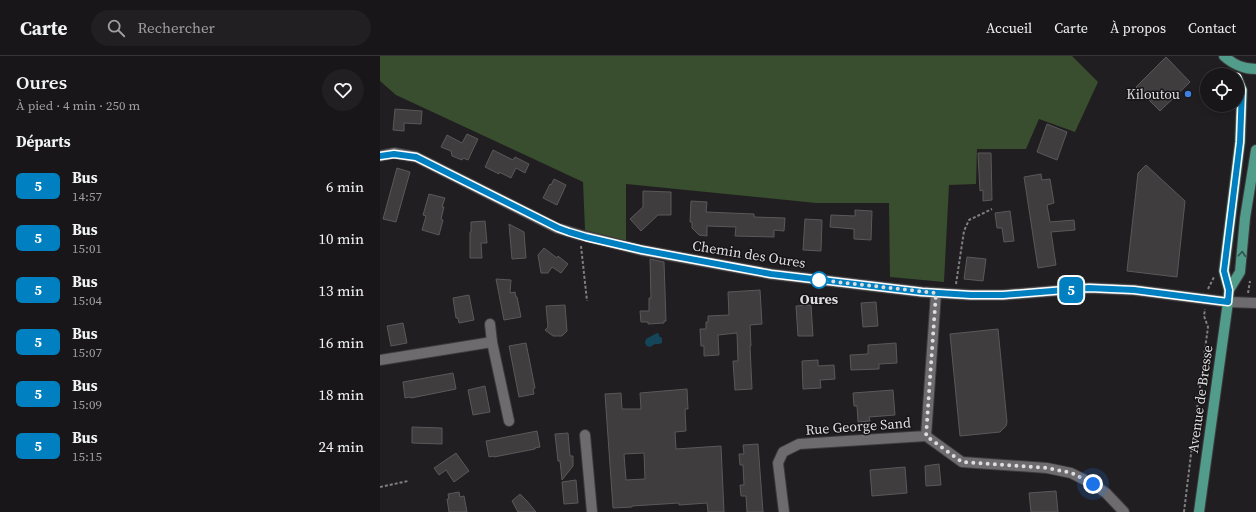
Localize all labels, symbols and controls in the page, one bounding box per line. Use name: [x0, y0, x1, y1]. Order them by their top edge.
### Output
search box: [91, 10, 371, 46]
text: Carte: [20, 15, 67, 41]
icon: search: [105, 17, 127, 39]
text: Rechercher: [137, 17, 215, 38]
text: Accueil: [986, 18, 1032, 38]
text: Carte: [1054, 18, 1088, 38]
text: À propos: [1110, 18, 1166, 38]
text: Contact: [1188, 18, 1236, 38]
map controls: [1200, 68, 1244, 112]
button: locate: [1200, 68, 1244, 112]
text: Oures: [16, 69, 67, 95]
button: heart: [322, 69, 364, 111]
place label: Kiloutou: [1126, 84, 1180, 104]
marker: Kiloutou: [1183, 89, 1193, 99]
text: À pied · 4 min · 250 m: [16, 97, 140, 114]
text: Départs: [16, 131, 71, 152]
text: Bus: [72, 167, 98, 188]
text: 5: [34, 176, 42, 196]
text: 6 min: [326, 176, 364, 197]
text: 14:57: [72, 188, 102, 205]
text: Bus: [72, 219, 98, 240]
text: 5: [34, 228, 42, 248]
text: 10 min: [318, 228, 364, 249]
street label: Chemin des Oures: [691, 235, 807, 273]
text: 15:01: [72, 240, 102, 257]
one-way arrow: [1237, 251, 1246, 257]
text: Bus: [72, 271, 98, 292]
marker: Oures: [810, 271, 828, 289]
line badge: 5: [1058, 277, 1084, 303]
text: 5: [34, 280, 42, 300]
text: 13 min: [318, 280, 364, 301]
text: 5: [1067, 280, 1075, 300]
place label: Oures: [800, 289, 839, 309]
text: 15:04: [72, 292, 102, 309]
text: Bus: [72, 323, 98, 344]
text: 5: [34, 332, 42, 352]
text: 16 min: [318, 332, 364, 353]
text: 15:07: [72, 344, 102, 361]
street label: Avenue de Bresse: [1183, 344, 1217, 454]
text: Bus: [72, 375, 98, 396]
text: 5: [34, 384, 42, 404]
text: 18 min: [318, 384, 364, 405]
text: 15:09: [72, 396, 102, 413]
street label: Rue George Sand: [805, 412, 911, 440]
text: Bus: [72, 427, 98, 448]
text: 5: [34, 436, 42, 456]
text: 24 min: [318, 436, 364, 457]
text: 15:15: [72, 448, 102, 465]
your location: [1083, 474, 1103, 494]

